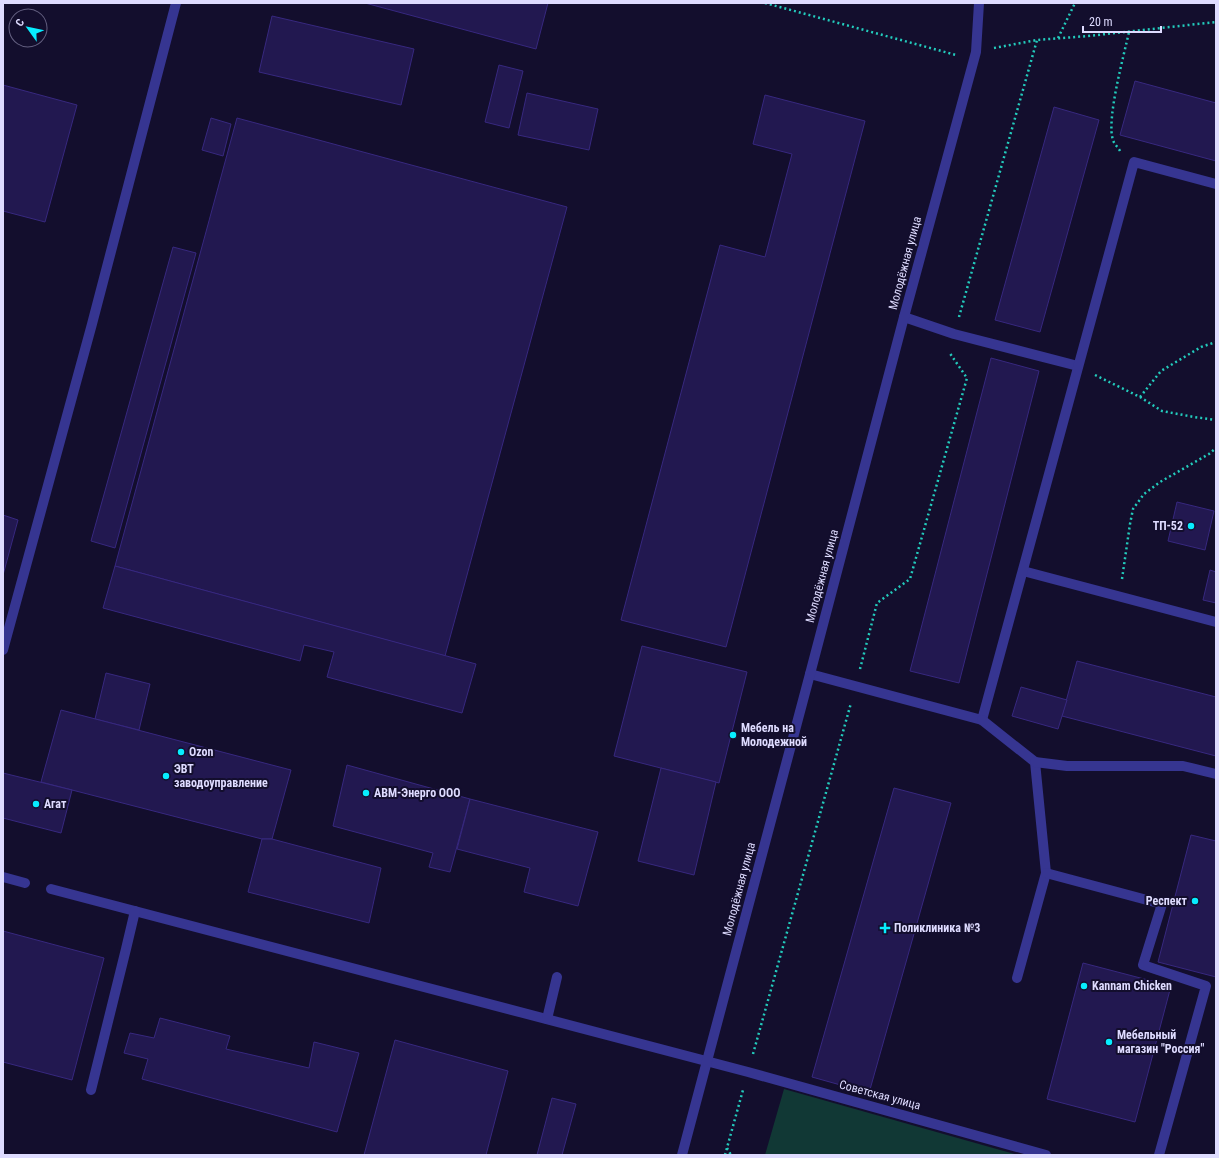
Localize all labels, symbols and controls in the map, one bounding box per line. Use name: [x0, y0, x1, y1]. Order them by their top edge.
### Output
north arrow: [8, 8, 48, 48]
scale bar: [1083, 8, 1161, 34]
text: 20 m: [1089, 15, 1113, 29]
text: С: [13, 17, 27, 29]
street label: Молодёжная улица: [886, 215, 924, 311]
place label: ТП-52: [1153, 519, 1183, 533]
marker: ТП-52: [1186, 521, 1196, 531]
street label: Молодёжная улица: [803, 528, 841, 624]
place label: Мебель на Молодежной: [741, 721, 807, 749]
marker: Мебель на Молодежной: [728, 730, 738, 740]
place label: Ozon: [189, 745, 214, 759]
marker: Ozon: [176, 747, 186, 757]
place label: ЭВТ заводоуправление: [174, 762, 268, 790]
marker: ЭВТ заводоуправление: [161, 771, 171, 781]
place label: АВМ-Энерго ООО: [374, 786, 461, 800]
marker: АВМ-Энерго ООО: [361, 788, 371, 798]
place label: Агат: [44, 797, 67, 811]
marker: Агат: [31, 799, 41, 809]
street label: Молодёжная улица: [720, 841, 758, 937]
place label: Респект: [1146, 894, 1188, 908]
marker: Респект: [1190, 896, 1200, 906]
place label: Поликлиника №3: [894, 921, 980, 935]
marker: Поликлиника №3: [879, 922, 891, 934]
place label: Kannam Chicken: [1092, 979, 1172, 993]
marker: Kannam Chicken: [1079, 981, 1089, 991]
place label: Мебельный магазин "Россия": [1117, 1028, 1204, 1056]
marker: Мебельный магазин "Россия": [1104, 1037, 1114, 1047]
street label: Советская улица: [838, 1077, 922, 1113]

